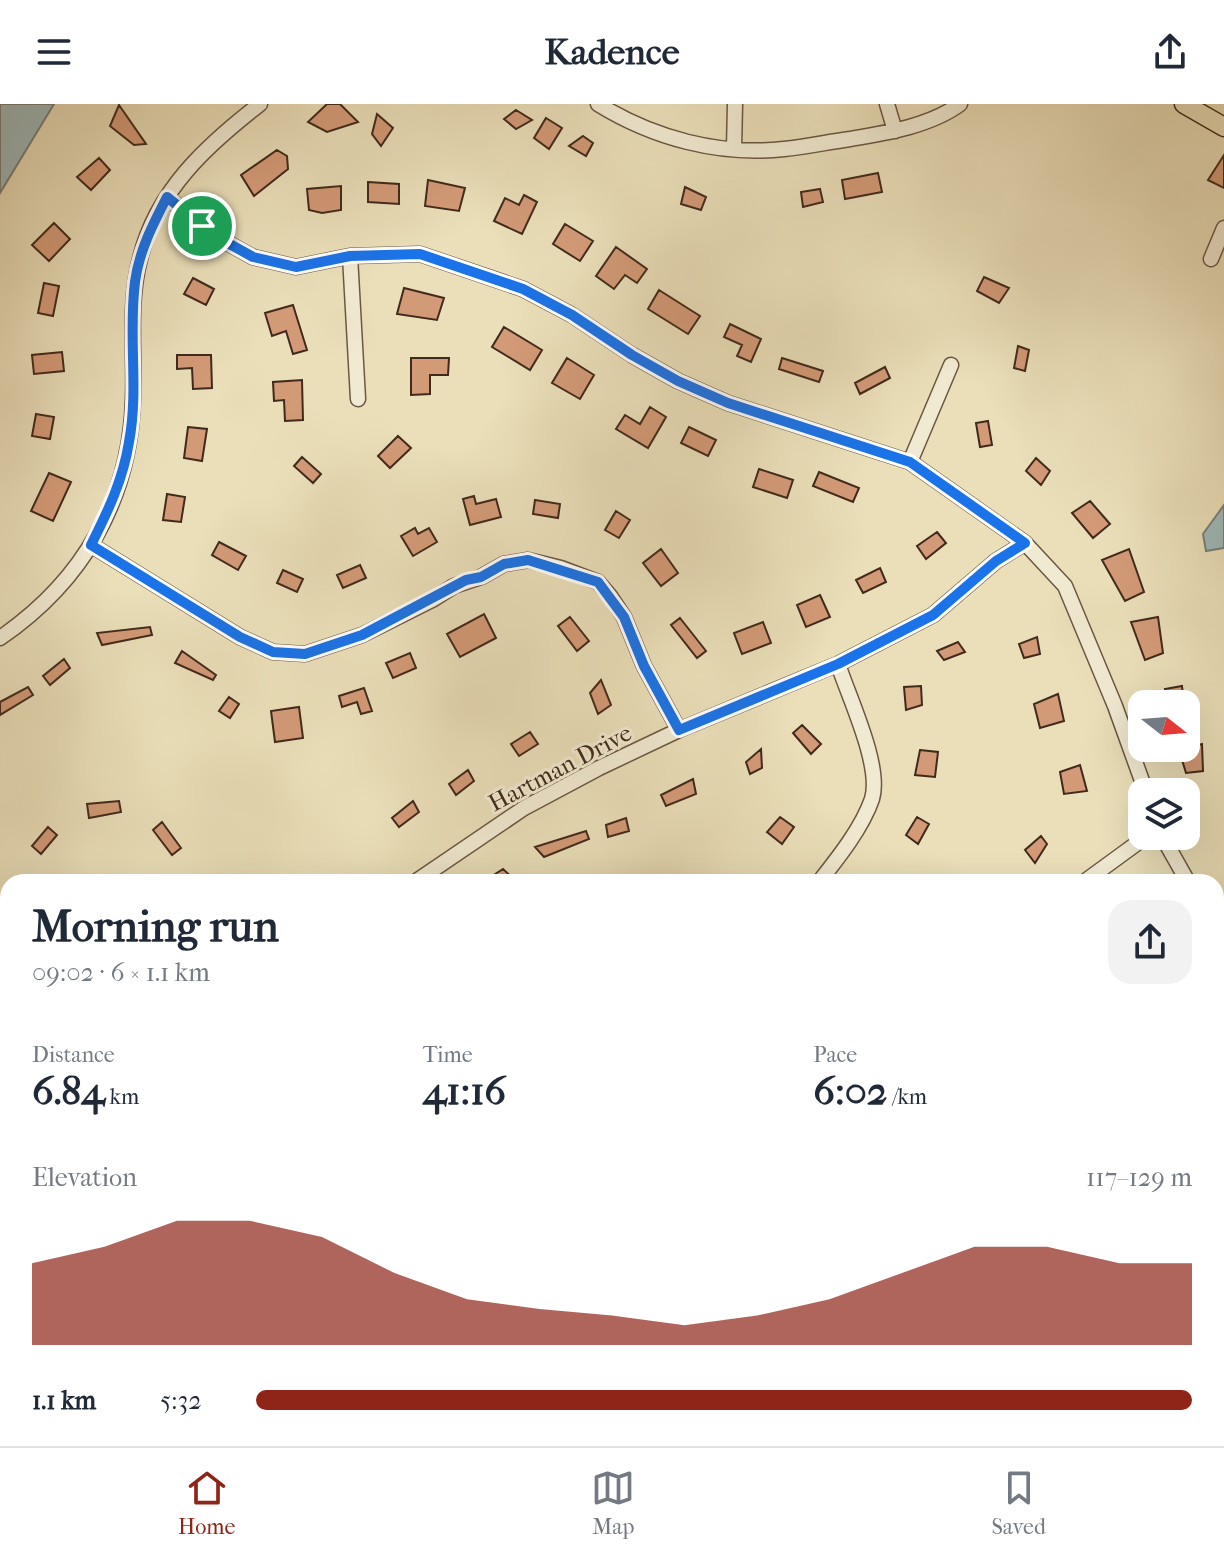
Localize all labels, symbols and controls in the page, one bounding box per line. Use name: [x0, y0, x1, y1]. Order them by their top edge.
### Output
icon: menu: [32, 30, 76, 74]
icon: share: [1148, 30, 1192, 74]
text: Kadence: [544, 31, 680, 73]
pin: [168, 192, 236, 260]
icon: arrive: [180, 204, 224, 248]
north arrow: [1128, 690, 1200, 762]
map controls: [1128, 690, 1200, 850]
street label: Hartman Drive: [484, 719, 636, 817]
button: layers: [1128, 778, 1200, 850]
button: share: [1108, 900, 1192, 984]
text: Morning run: [32, 901, 279, 952]
text: 09:02 · 6 × 1.1 km: [32, 957, 210, 988]
text: Distance: [32, 1042, 115, 1068]
text: Time: [423, 1042, 473, 1068]
text: Pace: [813, 1042, 857, 1068]
text: 6.84: [32, 1068, 105, 1114]
text: 41:16: [423, 1068, 506, 1114]
text: 6:02: [813, 1068, 887, 1114]
text: km: [105, 1084, 139, 1110]
text: /km: [887, 1084, 927, 1110]
text: Elevation: [32, 1162, 137, 1193]
text: 117–129 m: [1086, 1162, 1192, 1193]
text: 1.1 km: [32, 1385, 96, 1416]
text: 5:32: [160, 1385, 202, 1416]
tab: Home: [178, 1466, 235, 1540]
tab: Map: [591, 1466, 635, 1540]
tab: Saved: [991, 1466, 1046, 1540]

